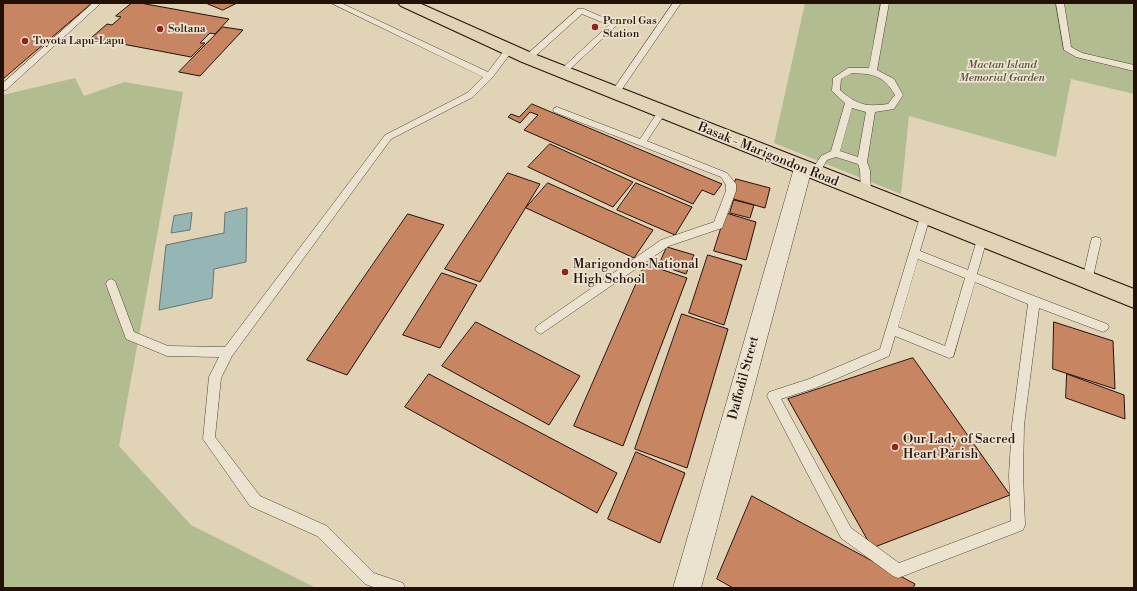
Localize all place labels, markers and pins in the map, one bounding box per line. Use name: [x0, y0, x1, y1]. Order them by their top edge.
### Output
place label: Penrol Gas Station: [603, 14, 657, 40]
place label: Soltana: [168, 22, 206, 36]
marker: Penrol Gas Station: [590, 22, 600, 32]
marker: Soltana: [155, 24, 165, 34]
place label: Toyota Lapu-Lapu: [33, 34, 124, 48]
marker: Toyota Lapu-Lapu: [20, 36, 30, 46]
place label: Marigondon National High School: [573, 257, 699, 288]
marker: Marigondon National High School: [560, 267, 570, 277]
place label: Our Lady of Sacred Heart Parish: [903, 432, 1015, 463]
marker: Our Lady of Sacred Heart Parish: [890, 442, 900, 452]

